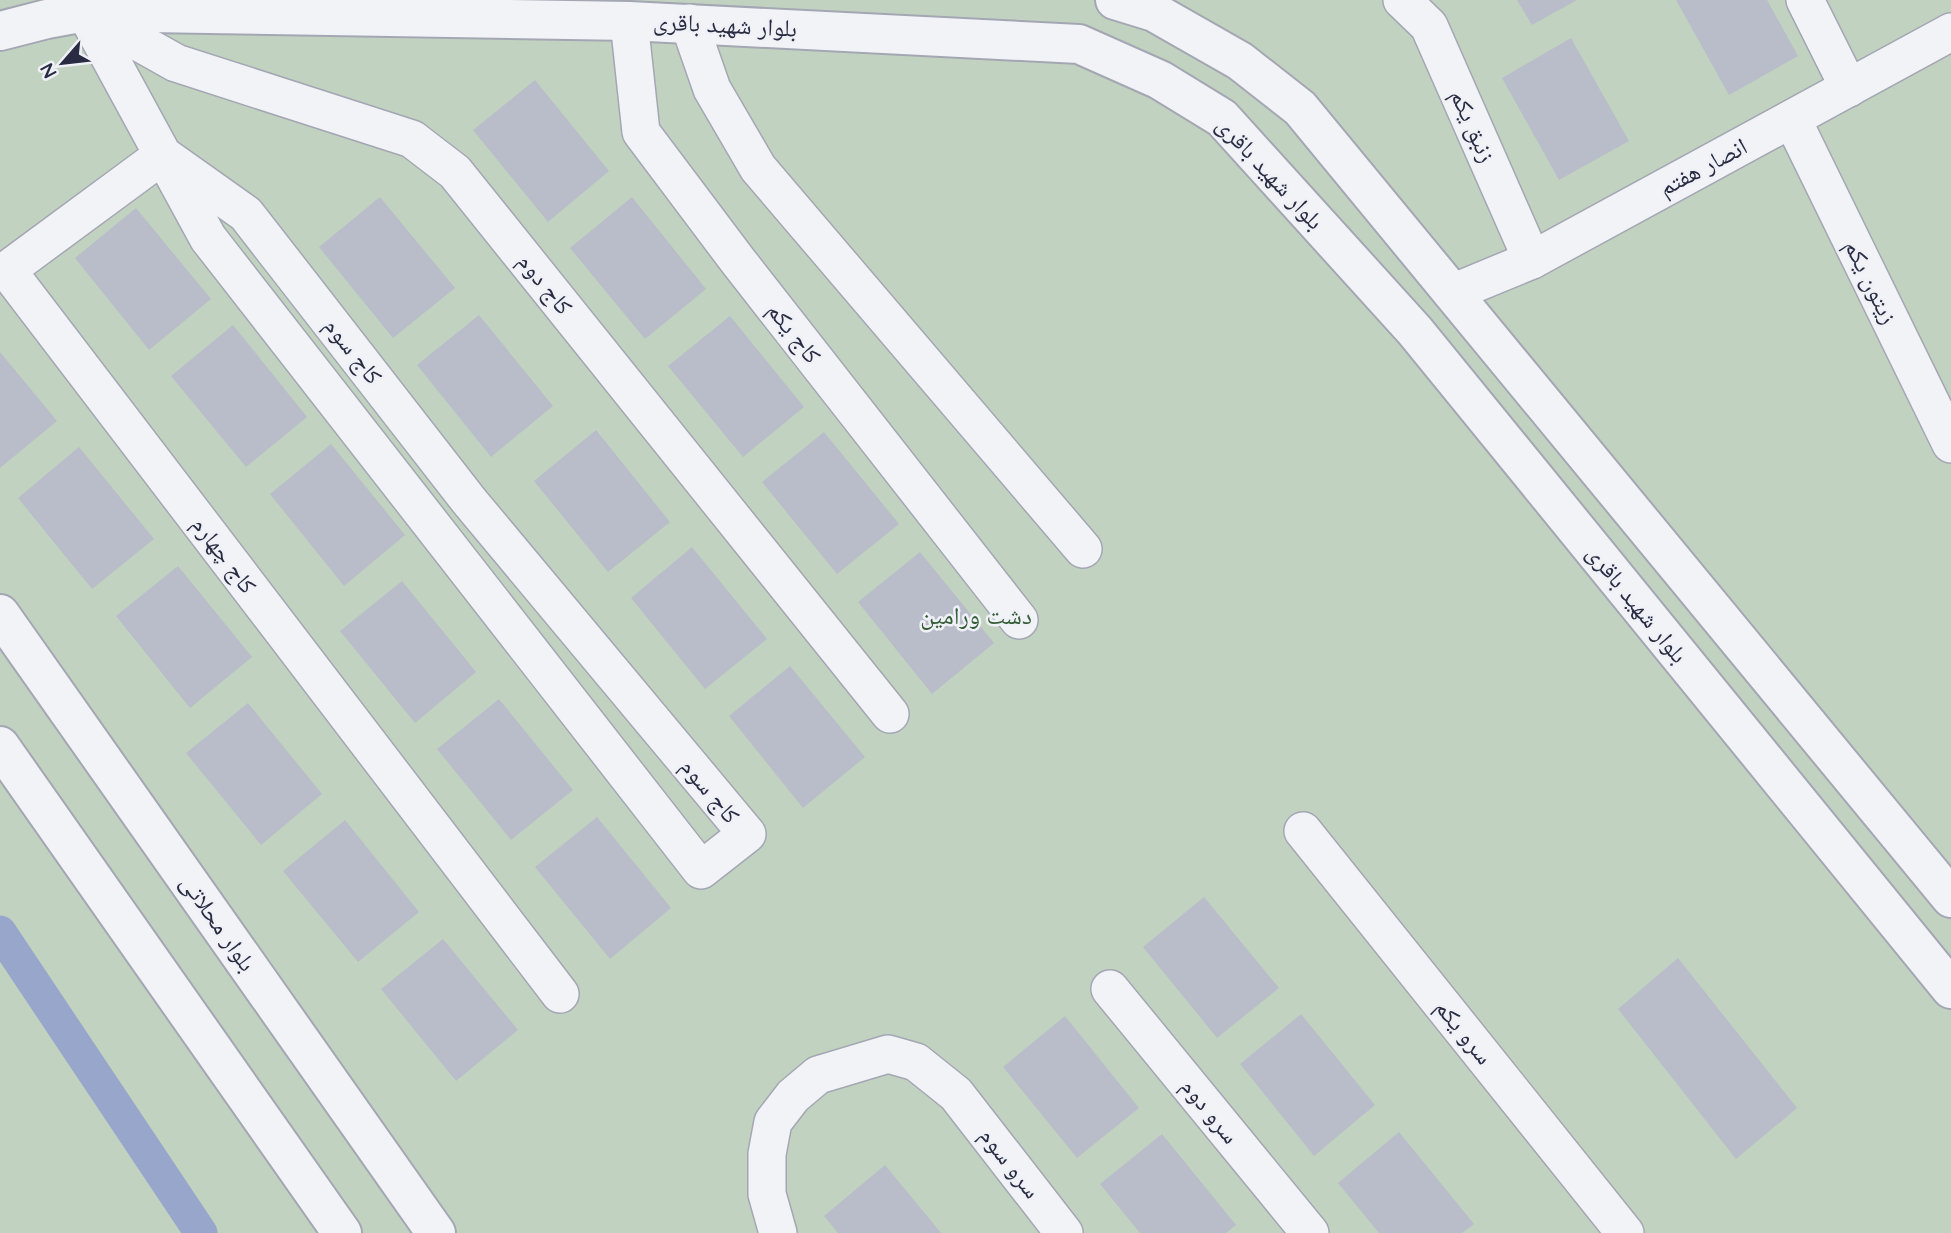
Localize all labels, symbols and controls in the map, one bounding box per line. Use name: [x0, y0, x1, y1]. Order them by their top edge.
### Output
street label: بلوار شهید باقری: [652, 5, 798, 43]
north arrow: [28, 28, 98, 98]
text: N: [34, 59, 62, 83]
street label: زنبق یکم: [1443, 84, 1503, 168]
street label: بلوار شهید باقری: [1211, 109, 1331, 235]
street label: انصار هفتم: [1653, 130, 1753, 204]
street label: زیتون یکم: [1837, 235, 1905, 329]
street label: کاج دوم: [510, 246, 580, 322]
street label: کاج یکم: [760, 296, 828, 370]
street label: کاج سوم: [317, 311, 389, 391]
street label: کاج چهارم: [184, 510, 264, 600]
street label: بلوار شهید باقری: [1581, 538, 1695, 669]
park label: دشت ورامین: [920, 600, 1032, 630]
street label: کاج سوم: [673, 751, 747, 831]
street label: بلوار محلاتی: [175, 868, 263, 977]
street label: سرو یکم: [1428, 993, 1500, 1071]
street label: سرو دوم: [1174, 1071, 1246, 1151]
street label: سرو سوم: [972, 1121, 1048, 1205]

